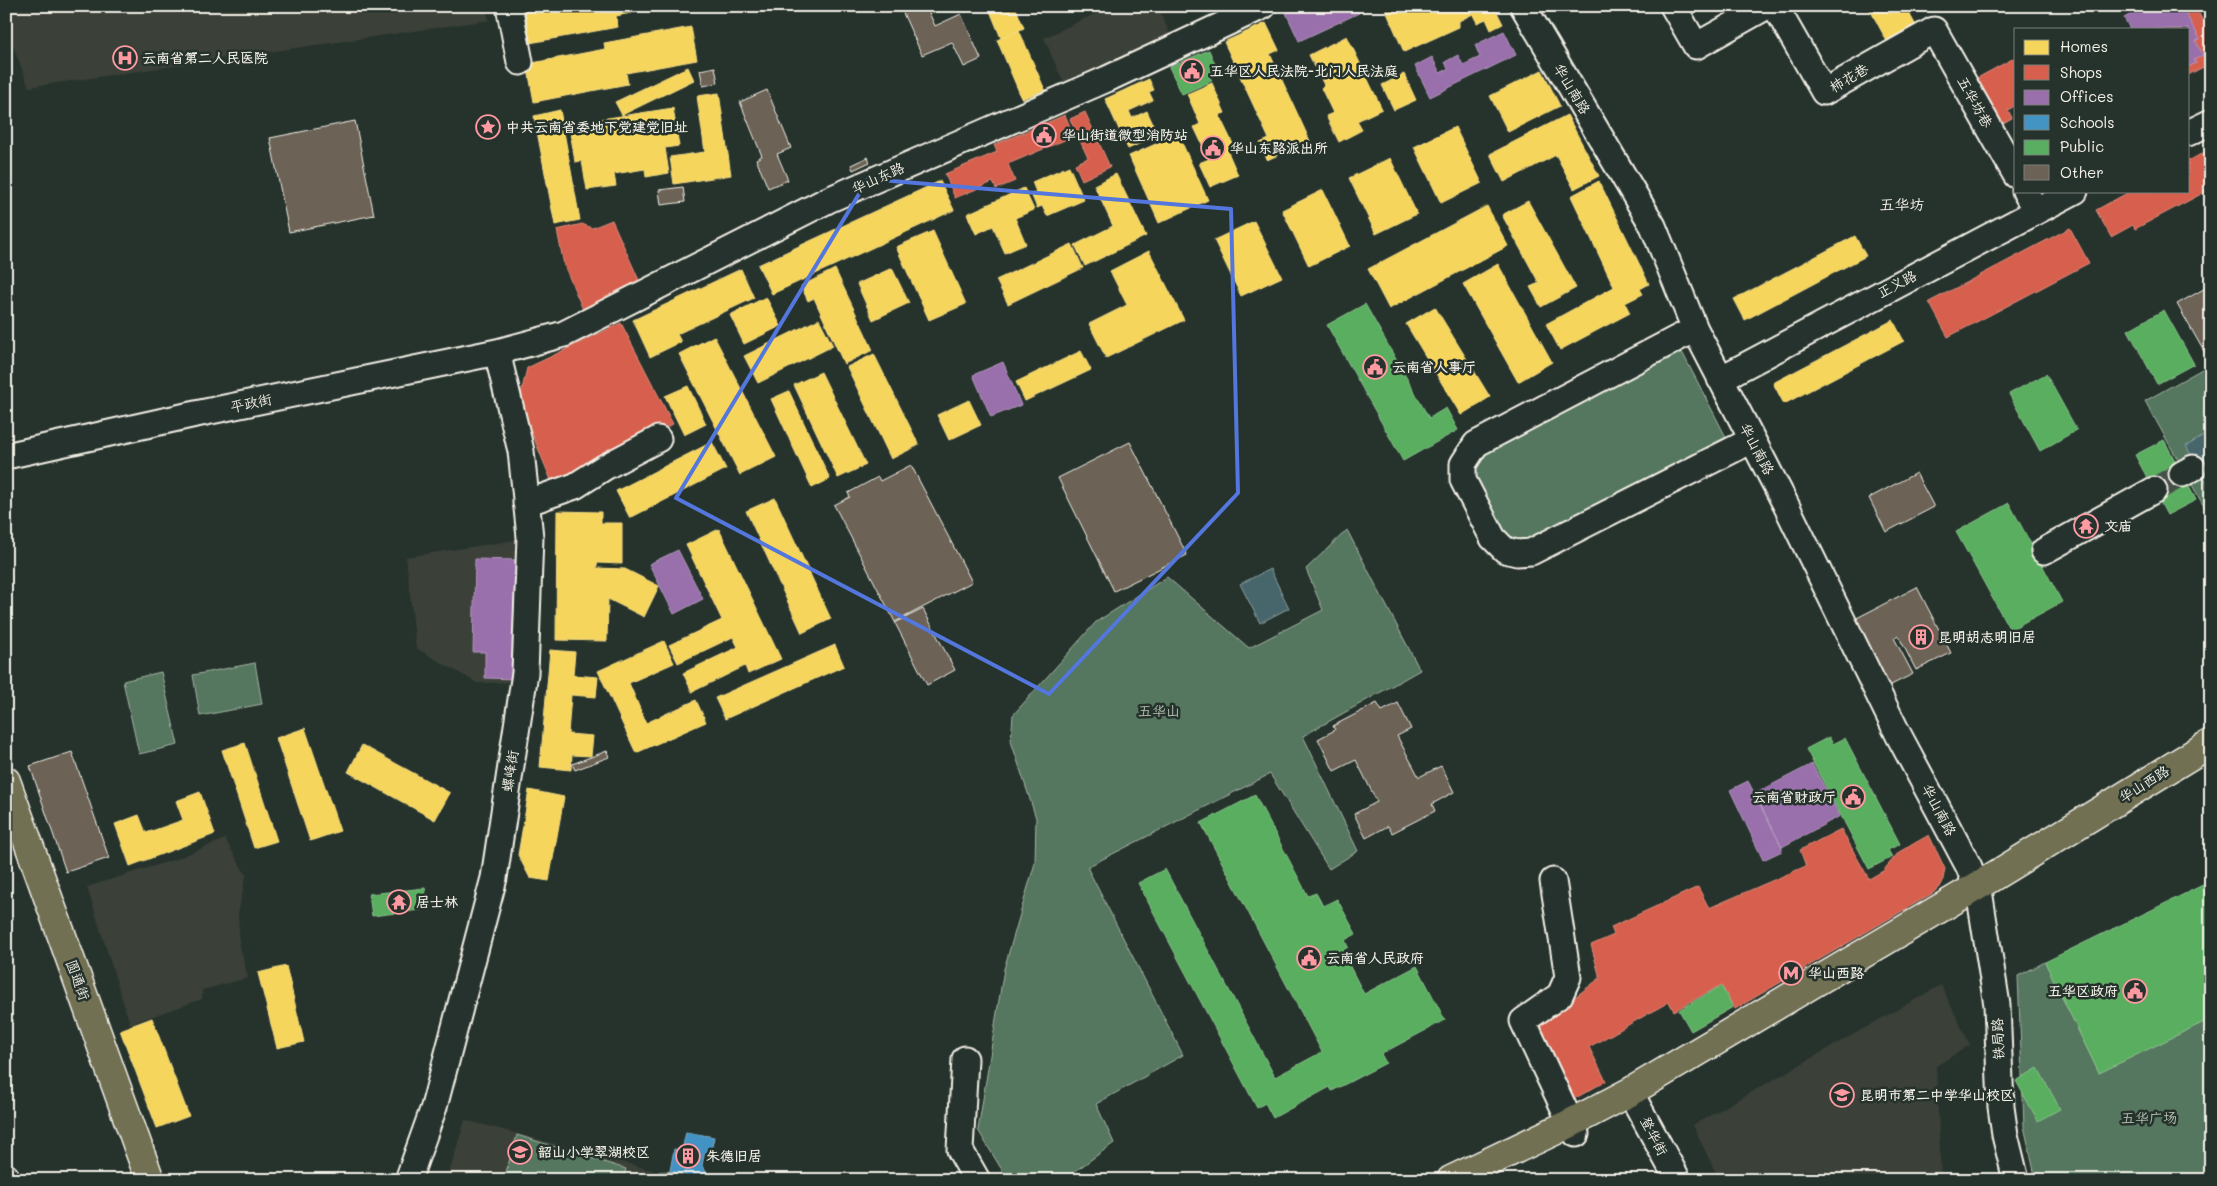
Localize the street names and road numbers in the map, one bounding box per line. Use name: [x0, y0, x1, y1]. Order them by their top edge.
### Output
street label: 柿花巷: [1826, 58, 1873, 96]
street label: 华山南路: [1550, 60, 1595, 118]
street label: 五华坊巷: [1954, 73, 1998, 132]
street label: 华山东路: [848, 157, 907, 198]
street label: 正义路: [1874, 265, 1920, 302]
street label: 平政街: [228, 389, 273, 416]
street label: 华山南路: [1736, 420, 1779, 478]
street label: 螺峰街: [497, 749, 522, 793]
street label: 华山西路: [2115, 761, 2173, 806]
street label: 华山南路: [1918, 781, 1961, 839]
street label: 圆通街: [62, 957, 95, 1003]
street label: 铁局路: [1987, 1018, 2008, 1060]
street label: 登华街: [1636, 1113, 1673, 1159]

